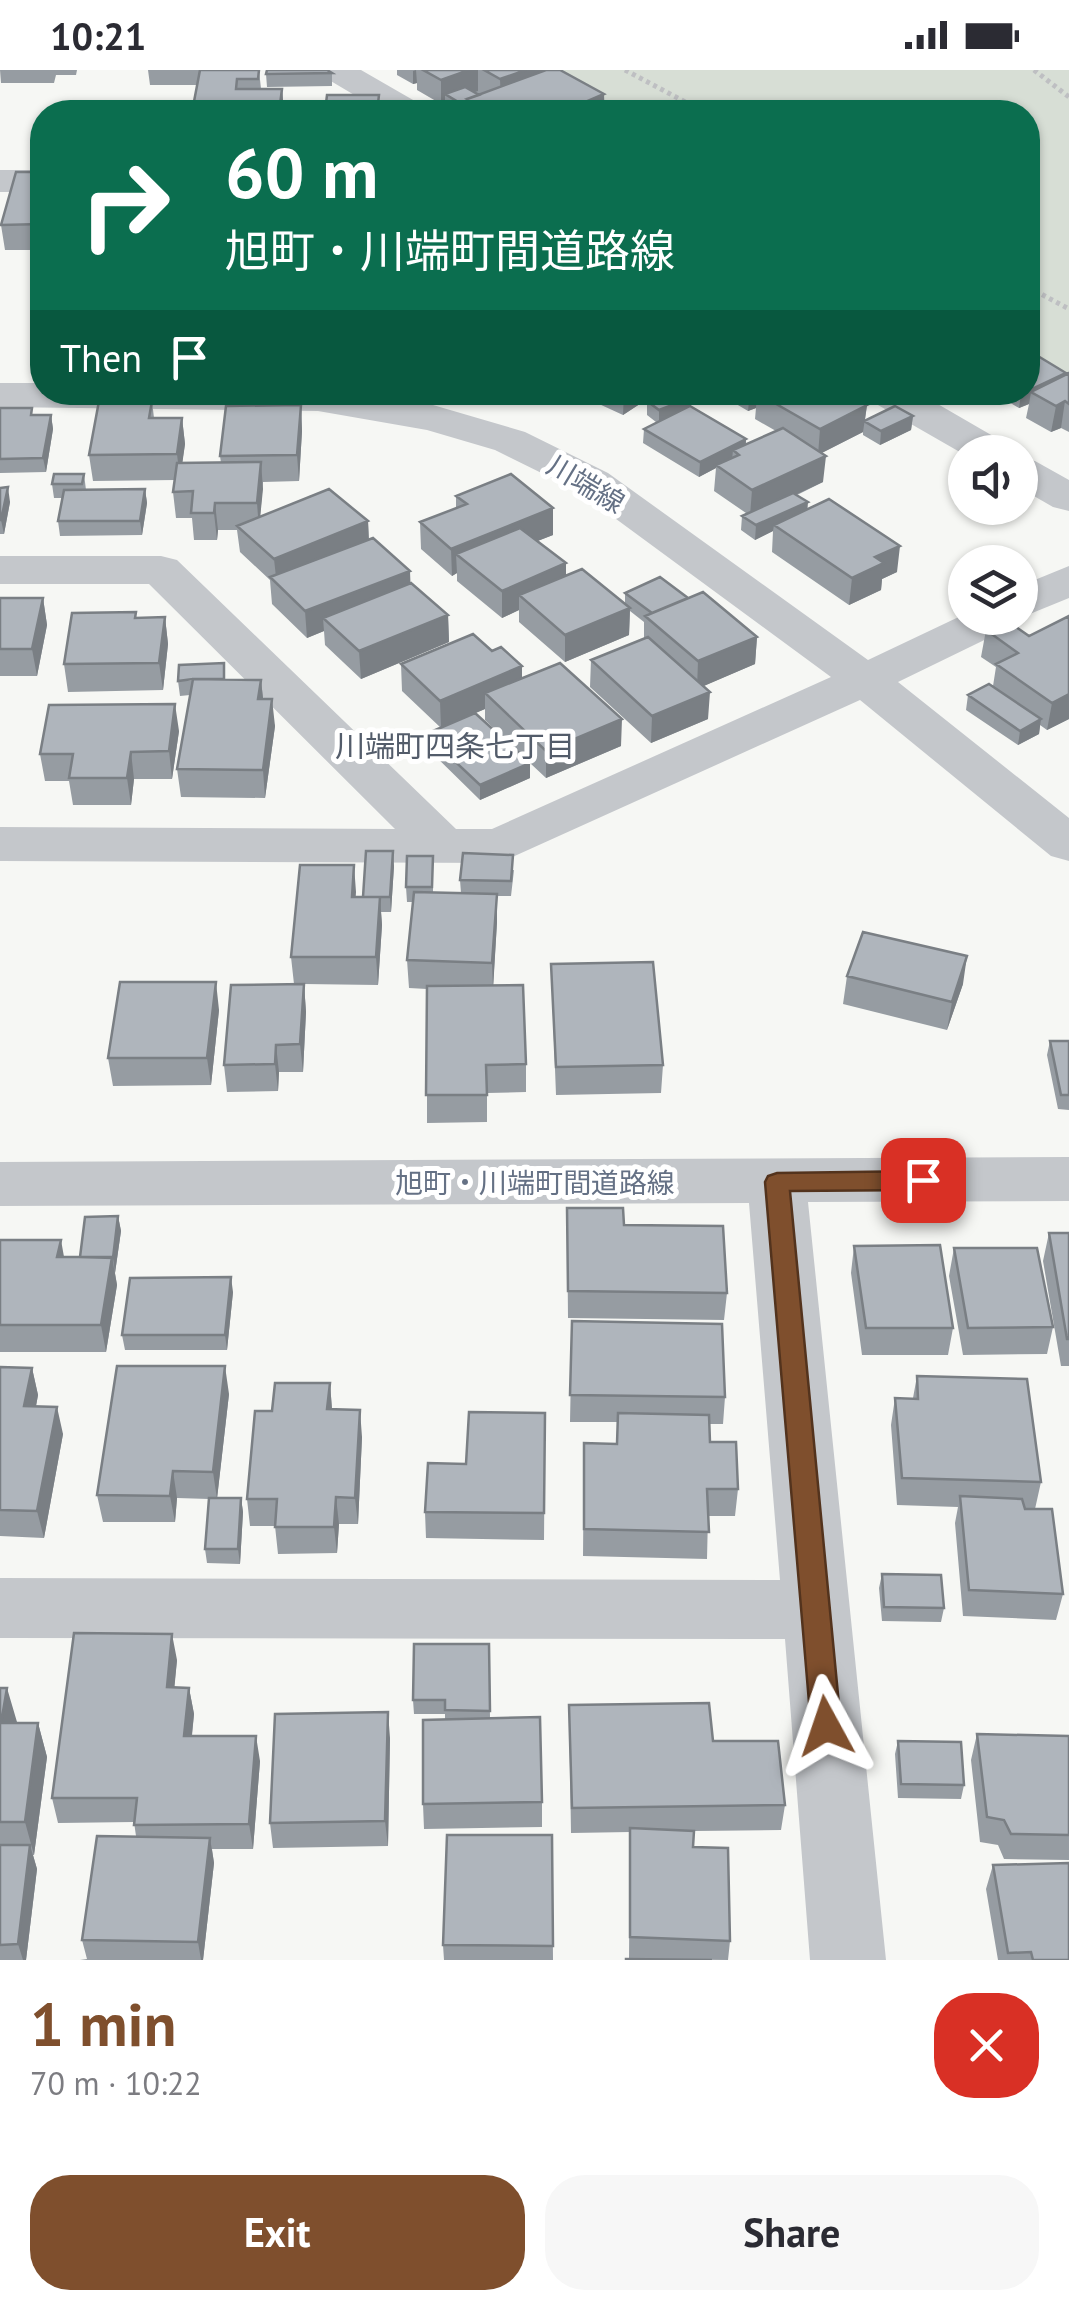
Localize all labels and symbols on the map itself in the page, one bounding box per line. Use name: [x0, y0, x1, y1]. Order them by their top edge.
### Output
street label: 川端線: [541, 446, 632, 521]
district label: 川端町四条七丁目: [335, 726, 575, 765]
pin: [881, 1138, 966, 1223]
street label: 旭町・川端町間道路線: [395, 1164, 675, 1201]
position arrow: [774, 1674, 878, 1778]

